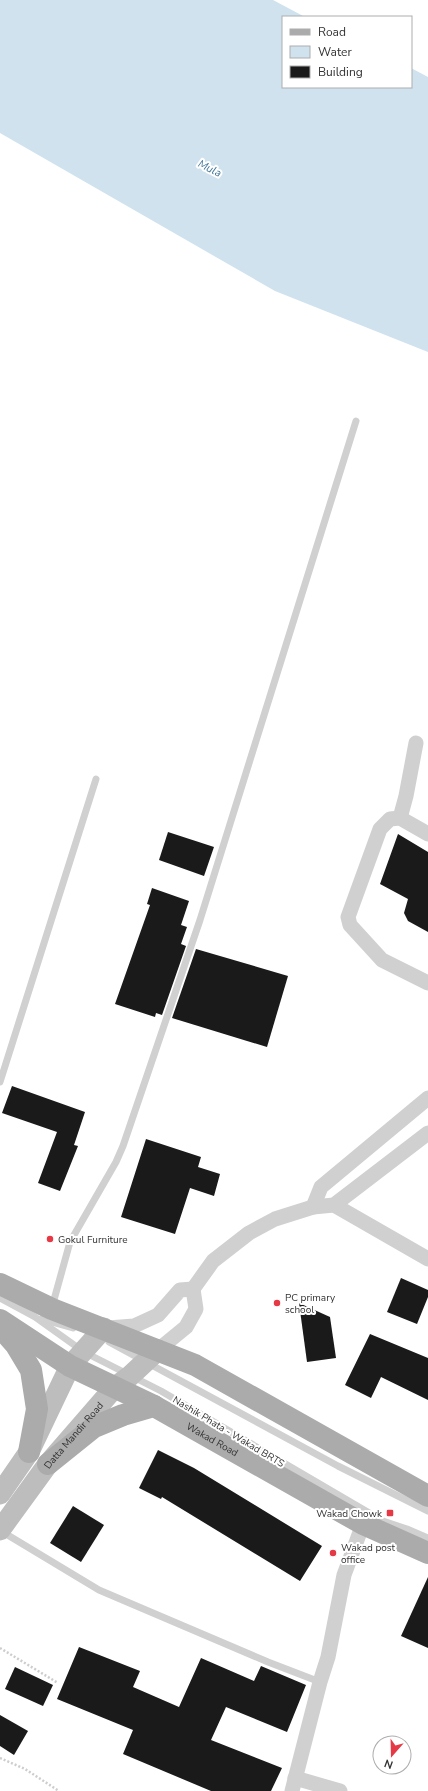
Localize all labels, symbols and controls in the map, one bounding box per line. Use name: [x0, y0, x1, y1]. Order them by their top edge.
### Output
legend: [282, 16, 412, 88]
text: Road: [318, 24, 346, 40]
text: Water: [318, 44, 352, 60]
text: Building: [318, 64, 363, 80]
water label: Mula: [195, 156, 224, 181]
place label: Gokul Furniture: [58, 1233, 127, 1247]
marker: Gokul Furniture: [45, 1234, 55, 1244]
place label: PC primary school: [285, 1291, 336, 1317]
marker: PC primary school: [272, 1298, 282, 1308]
street label: Nashik Phata - Wakad BRTS: [170, 1393, 287, 1471]
street label: Datta Mandir Road: [41, 1399, 107, 1472]
street label: Wakad Road: [183, 1420, 241, 1460]
place label: Wakad Chowk: [316, 1507, 383, 1521]
marker: Wakad Chowk: [385, 1508, 395, 1518]
place label: Wakad post office: [341, 1541, 396, 1567]
marker: Wakad post office: [328, 1548, 338, 1558]
north arrow: [372, 1735, 412, 1775]
text: N: [382, 1755, 395, 1772]

